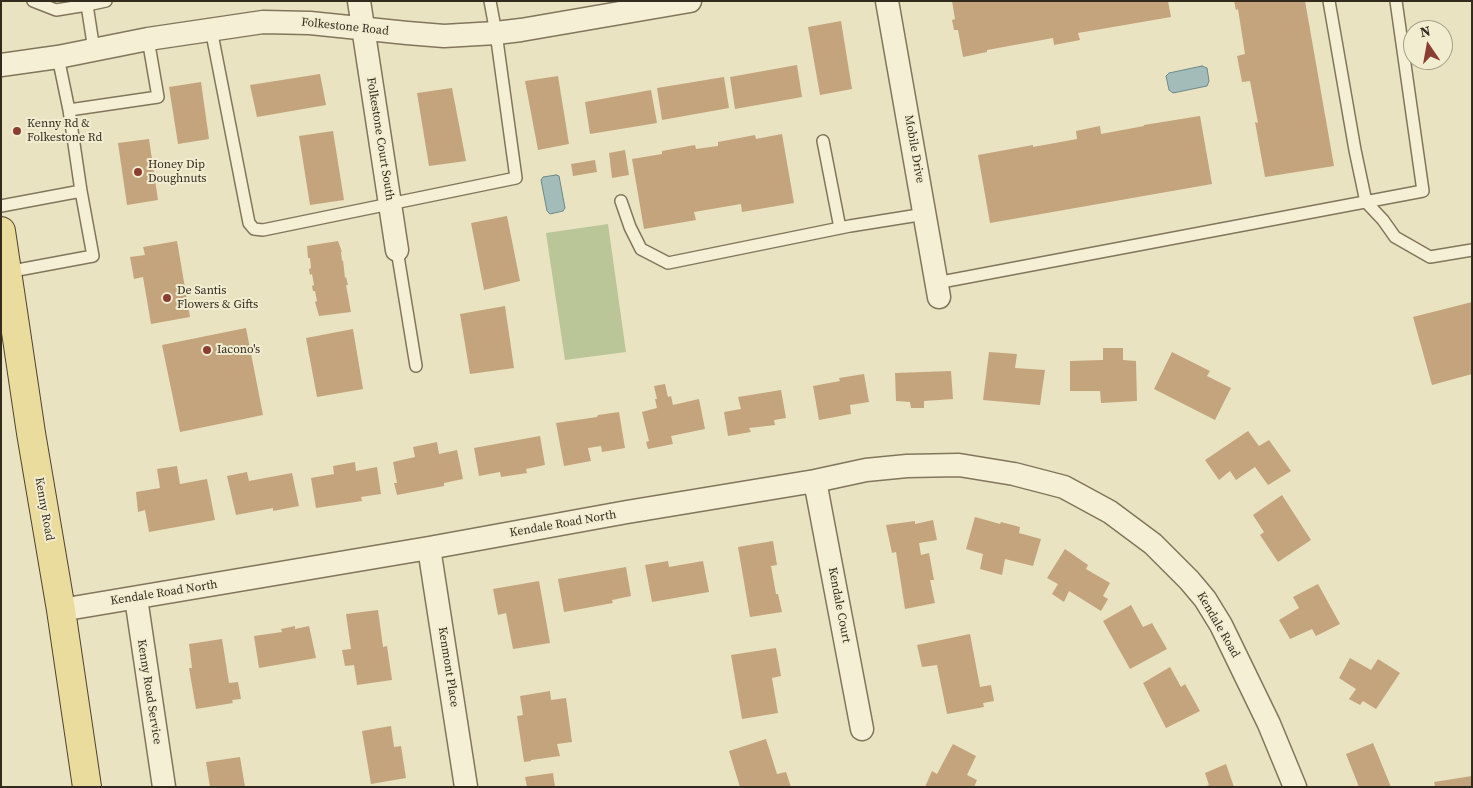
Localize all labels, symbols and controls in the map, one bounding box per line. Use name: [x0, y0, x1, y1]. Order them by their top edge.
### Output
street label: Folkestone Road: [300, 15, 390, 39]
north arrow: [1403, 20, 1453, 70]
text: N: [1418, 20, 1432, 42]
street label: Folkestone Court South: [363, 76, 397, 202]
street label: Mobile Drive: [901, 114, 927, 184]
place label: Kenny Rd & Folkestone Rd: [27, 117, 102, 145]
marker: Kenny Rd & Folkestone Rd: [11, 125, 23, 137]
place label: Honey Dip Doughnuts: [148, 158, 206, 186]
marker: Honey Dip Doughnuts: [132, 166, 144, 178]
place label: De Santis Flowers & Gifts: [177, 284, 258, 312]
marker: De Santis Flowers & Gifts: [161, 292, 173, 304]
place label: Iacono's: [217, 343, 260, 357]
marker: Iacono's: [201, 344, 213, 356]
street label: Kenny Road: [31, 476, 57, 542]
street label: Kendale Road North: [509, 508, 617, 540]
street label: Kendale Court: [825, 566, 853, 644]
street label: Kendale Road North: [109, 577, 219, 609]
street label: Kendale Road: [1193, 590, 1243, 660]
street label: Kenmont Place: [435, 626, 461, 708]
street label: Kenny Road Service: [134, 638, 164, 746]

